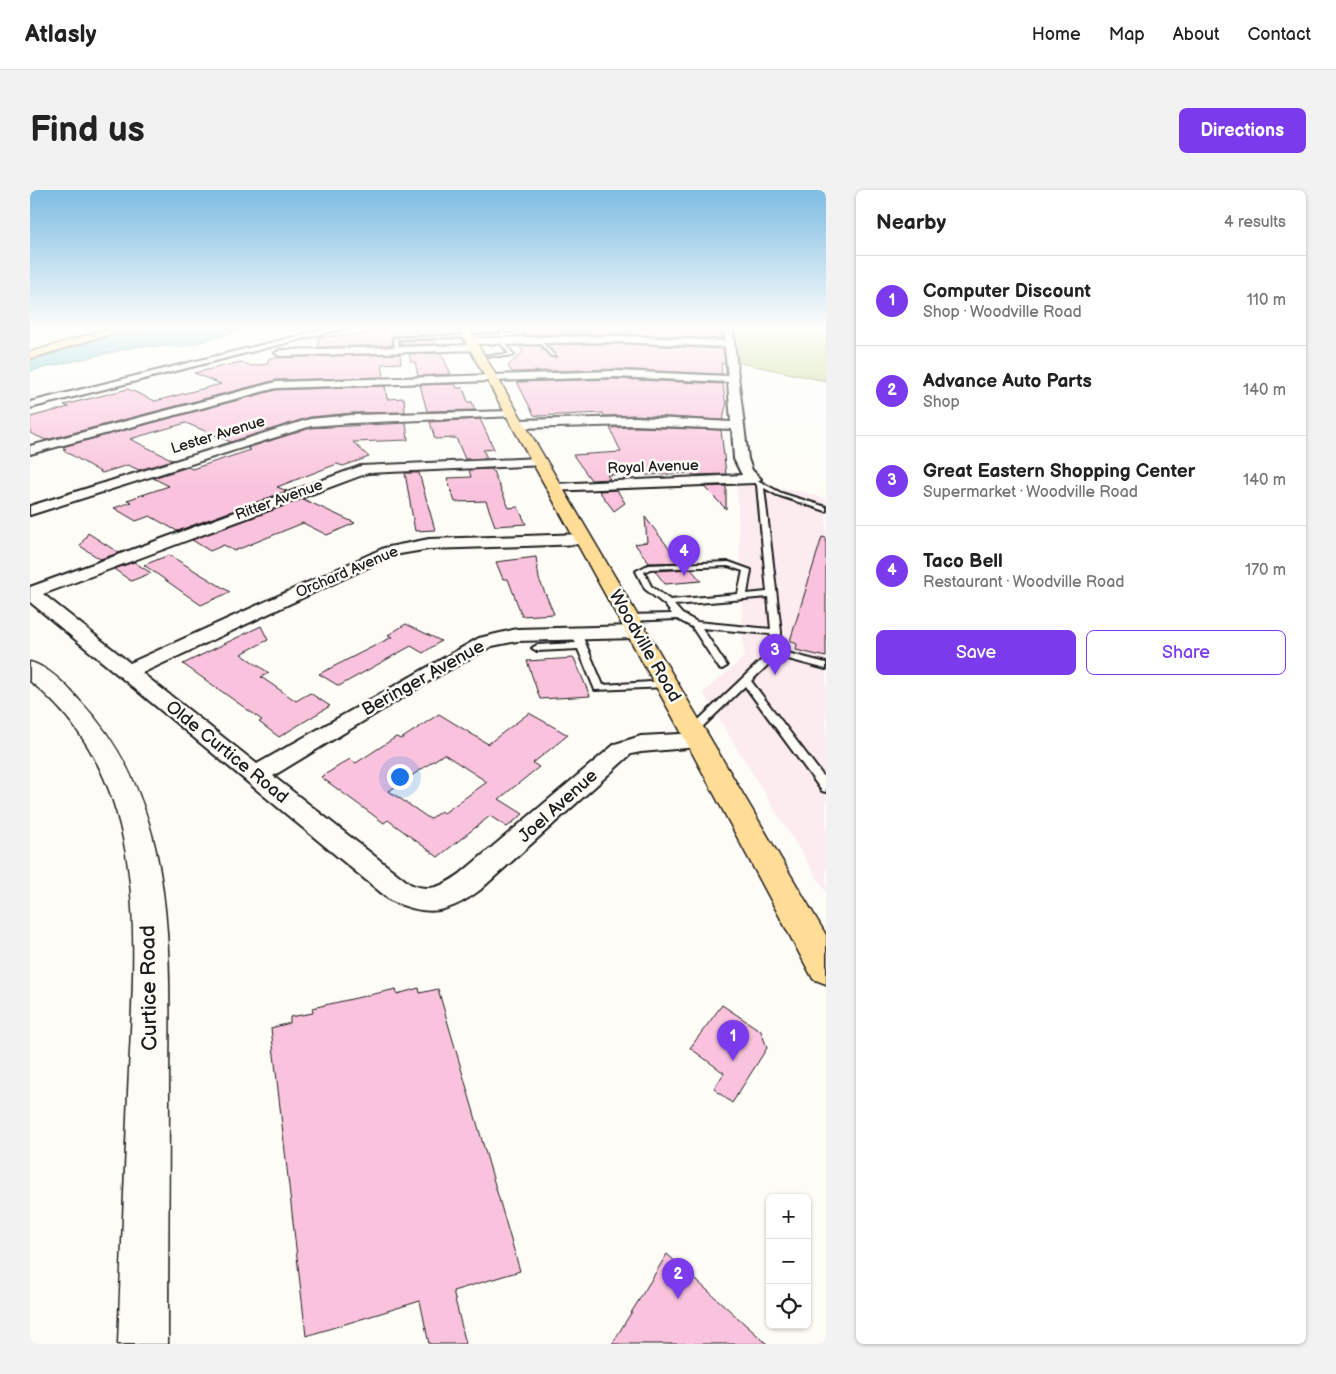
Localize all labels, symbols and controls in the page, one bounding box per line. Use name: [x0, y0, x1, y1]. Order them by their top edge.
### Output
text: Atlasly: [25, 20, 96, 49]
text: Home: [1032, 24, 1081, 45]
text: Map: [1109, 24, 1145, 45]
text: About: [1173, 24, 1220, 45]
text: Contact: [1248, 24, 1311, 45]
button: Directions: [1179, 108, 1306, 153]
text: Find us: [30, 109, 145, 152]
text: Nearby: [876, 210, 946, 235]
text: 4 results: [1224, 213, 1286, 232]
text: Computer Discount: [923, 280, 1091, 303]
text: 1: [889, 291, 895, 310]
text: 110 m: [1247, 291, 1286, 310]
text: Shop · Woodville Road: [923, 303, 1082, 322]
text: Advance Auto Parts: [923, 370, 1092, 393]
text: 2: [887, 381, 897, 400]
text: 140 m: [1243, 381, 1286, 400]
text: Shop: [923, 393, 960, 412]
street label: Lester Avenue: [169, 412, 267, 458]
street label: Royal Avenue: [607, 456, 699, 478]
text: Great Eastern Shopping Center: [923, 460, 1195, 483]
text: 3: [887, 471, 897, 490]
text: 140 m: [1243, 471, 1286, 490]
street label: Ritter Avenue: [233, 475, 325, 525]
text: Supermarket · Woodville Road: [923, 483, 1138, 502]
pin: 4: [668, 535, 700, 576]
street label: Orchard Avenue: [293, 542, 401, 602]
text: Taco Bell: [923, 550, 1003, 573]
text: 4: [887, 561, 897, 580]
text: 170 m: [1245, 561, 1286, 580]
text: Restaurant · Woodville Road: [923, 573, 1124, 592]
street label: Woodville Road: [604, 586, 686, 706]
button: Save: [876, 630, 1076, 675]
button: Share: [1086, 630, 1286, 675]
pin: 3: [759, 634, 791, 675]
street label: Beringer Avenue: [358, 636, 488, 720]
street label: Olde Curtice Road: [162, 696, 292, 808]
your location: [387, 764, 413, 790]
street label: Joel Avenue: [514, 765, 602, 847]
street label: Curtice Road: [135, 925, 163, 1051]
pin: 1: [717, 1020, 749, 1061]
map controls: [766, 1194, 811, 1329]
button: +: [766, 1194, 811, 1239]
button: −: [766, 1239, 811, 1284]
pin: 2: [662, 1258, 694, 1299]
button: locate: [766, 1284, 811, 1329]

